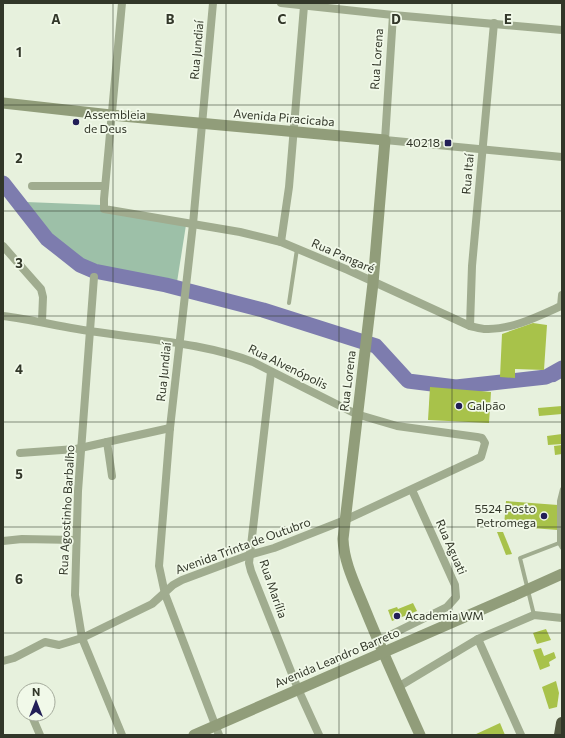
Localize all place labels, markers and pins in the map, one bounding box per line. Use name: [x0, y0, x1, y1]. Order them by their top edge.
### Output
place label: Assembleia de Deus: [84, 107, 146, 135]
marker: Assembleia de Deus: [71, 117, 81, 127]
place label: 40218: [406, 135, 440, 149]
marker: 40218: [443, 138, 453, 148]
place label: Galpão: [467, 398, 506, 412]
marker: Galpão: [454, 401, 464, 411]
place label: 5524 Posto Petromega: [474, 501, 536, 529]
marker: 5524 Posto Petromega: [539, 511, 549, 521]
place label: Academia WM: [405, 608, 484, 622]
marker: Academia WM: [392, 611, 402, 621]

